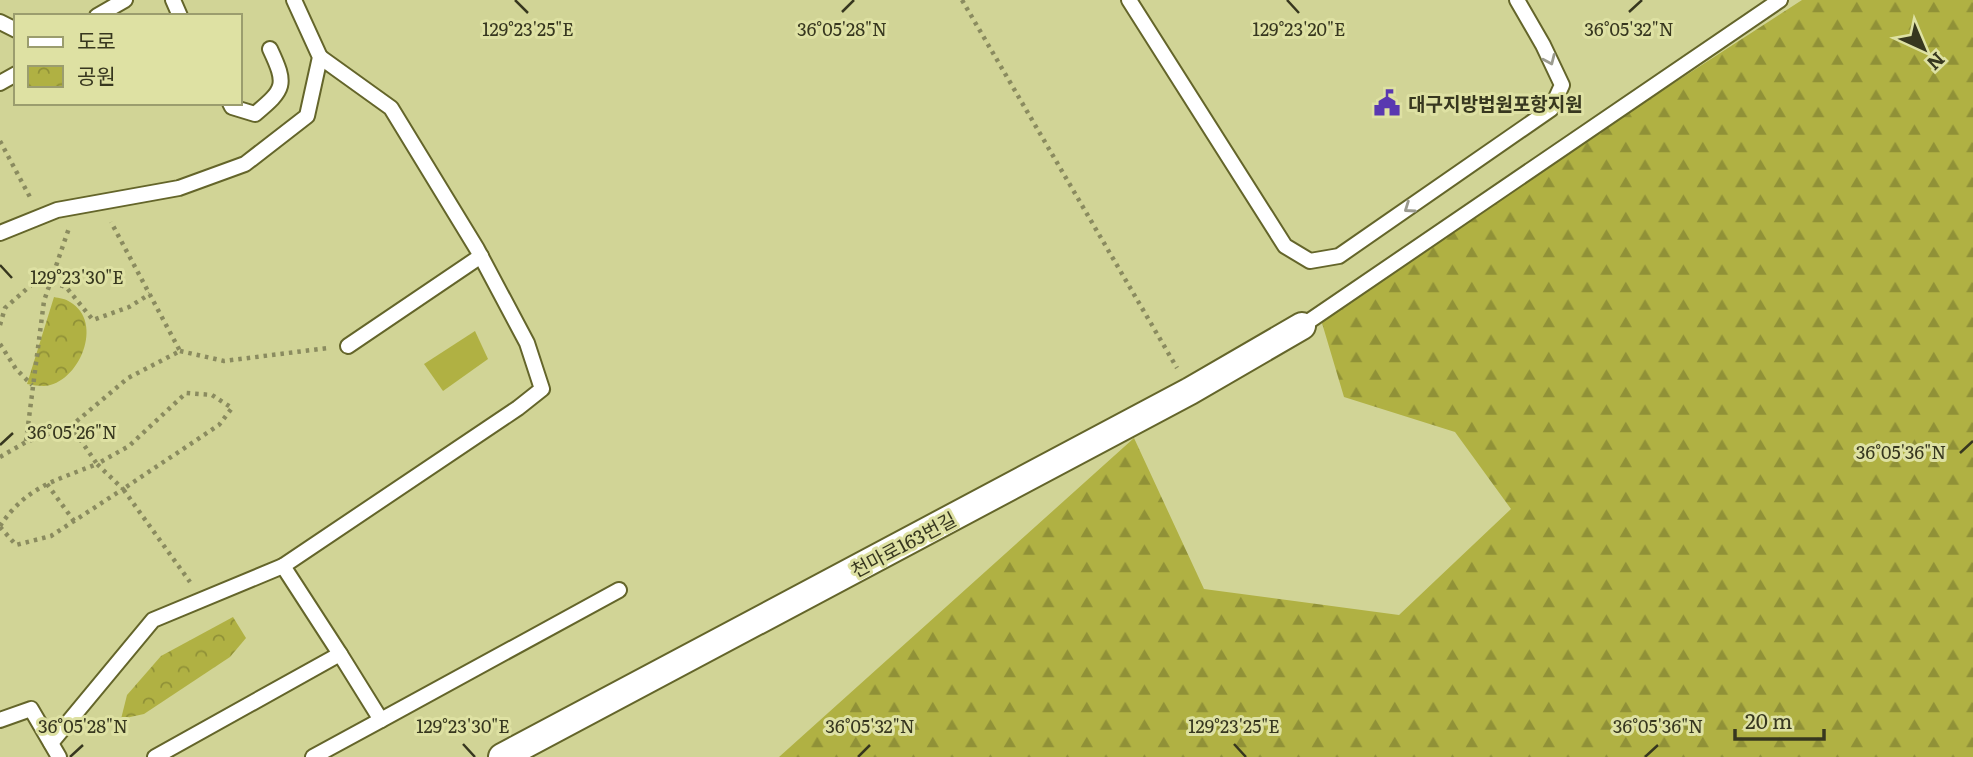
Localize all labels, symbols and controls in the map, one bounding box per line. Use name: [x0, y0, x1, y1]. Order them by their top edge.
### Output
legend: [14, 14, 242, 105]
north arrow: [1889, 14, 1959, 84]
text: 129°23'25"E: [482, 15, 574, 42]
text: 36°05'28"N: [797, 15, 887, 42]
text: 129°23'20"E: [1253, 15, 1345, 42]
text: 36°05'32"N: [1584, 15, 1674, 42]
text: 도로: [77, 24, 116, 55]
text: N: [1921, 46, 1952, 78]
one-way arrow: [1542, 52, 1556, 65]
text: 공원: [77, 59, 116, 90]
public building icon: 대구지방법원포항지원: [1372, 88, 1402, 118]
place label: 대구지방법원포항지원: [1408, 89, 1583, 117]
one-way arrow: [1404, 200, 1417, 212]
text: 129°23'30"E: [30, 263, 124, 290]
text: 36°05'26"N: [27, 418, 117, 445]
text: 36°05'36"N: [1856, 438, 1946, 465]
street label: 천마로163번길: [845, 504, 961, 584]
scale bar: [1735, 698, 1824, 742]
text: 20 m: [1745, 704, 1792, 735]
text: 36°05'28"N: [38, 712, 128, 739]
text: 129°23'30"E: [416, 712, 510, 739]
text: 36°05'32"N: [825, 712, 915, 739]
text: 129°23'25"E: [1188, 712, 1280, 739]
text: 36°05'36"N: [1613, 712, 1703, 739]

